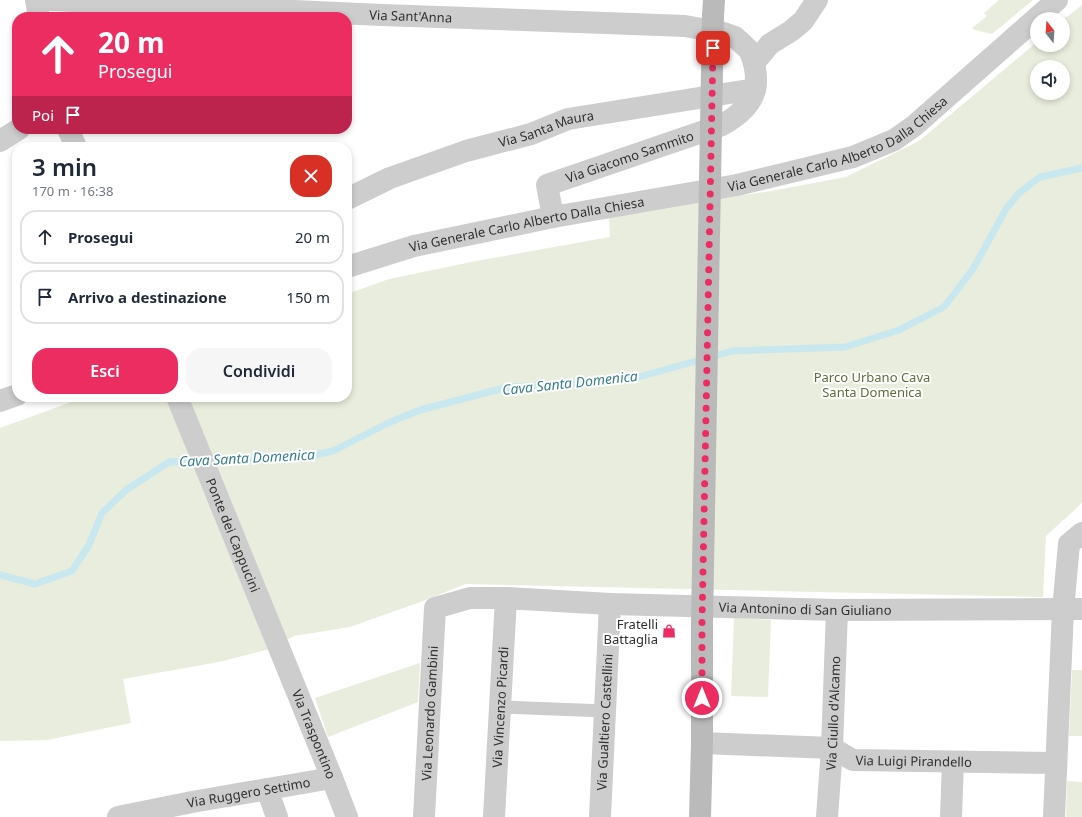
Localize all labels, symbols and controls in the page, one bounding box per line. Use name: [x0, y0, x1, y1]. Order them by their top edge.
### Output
street label: Via Sant'Anna: [369, 5, 452, 27]
north arrow: [1030, 12, 1070, 52]
map controls: [1030, 12, 1070, 100]
text: 20 m: [98, 23, 165, 61]
icon: ahead: [32, 28, 84, 80]
pin: [696, 31, 730, 65]
icon: arrive: [702, 37, 724, 59]
text: Prosegui: [98, 59, 172, 83]
button: sound: [1030, 60, 1070, 100]
street label: Via Generale Carlo Alberto Dalla Chiesa: [726, 92, 951, 196]
icon: arrive: [62, 104, 84, 126]
text: Poi: [32, 105, 54, 125]
street label: Via Santa Maura: [496, 106, 595, 151]
street label: Via Giacomo Sammito: [563, 126, 696, 187]
text: 3 min: [32, 150, 97, 183]
button: close: [290, 155, 332, 197]
text: 170 m · 16:38: [32, 182, 113, 200]
street label: Via Generale Carlo Alberto Dalla Chiesa: [407, 192, 646, 256]
icon: ahead: [34, 226, 56, 248]
text: Prosegui: [68, 227, 133, 247]
text: 20 m: [295, 227, 330, 247]
icon: arrive: [34, 286, 56, 308]
text: Arrivo a destinazione: [68, 287, 227, 307]
text: 150 m: [286, 287, 330, 307]
button: Esci: [32, 348, 178, 394]
button: Condividi: [186, 348, 332, 394]
water label: Cava Santa Domenica: [501, 366, 639, 399]
park label: Parco Urbano Cava Santa Domenica: [814, 368, 930, 401]
water label: Cava Santa Domenica: [178, 444, 315, 471]
street label: Ponte dei Cappucini: [202, 475, 264, 595]
street label: Via Antonino di San Giuliano: [718, 598, 892, 619]
place label: Fratelli Battaglia: [604, 615, 658, 648]
shop icon: Fratelli Battaglia: [661, 623, 677, 639]
street label: Via Leonardo Gambini: [417, 645, 442, 781]
street label: Via Vincenzo Picardi: [488, 646, 512, 768]
street label: Via Gualtiero Castellini: [592, 653, 617, 791]
street label: Via Ciullo d'Alcamo: [821, 655, 844, 771]
position arrow: [681, 677, 723, 719]
street label: Via Traspontino: [288, 687, 340, 782]
street label: Via Luigi Pirandello: [855, 751, 972, 771]
street label: Via Ruggero Settimo: [185, 773, 312, 812]

